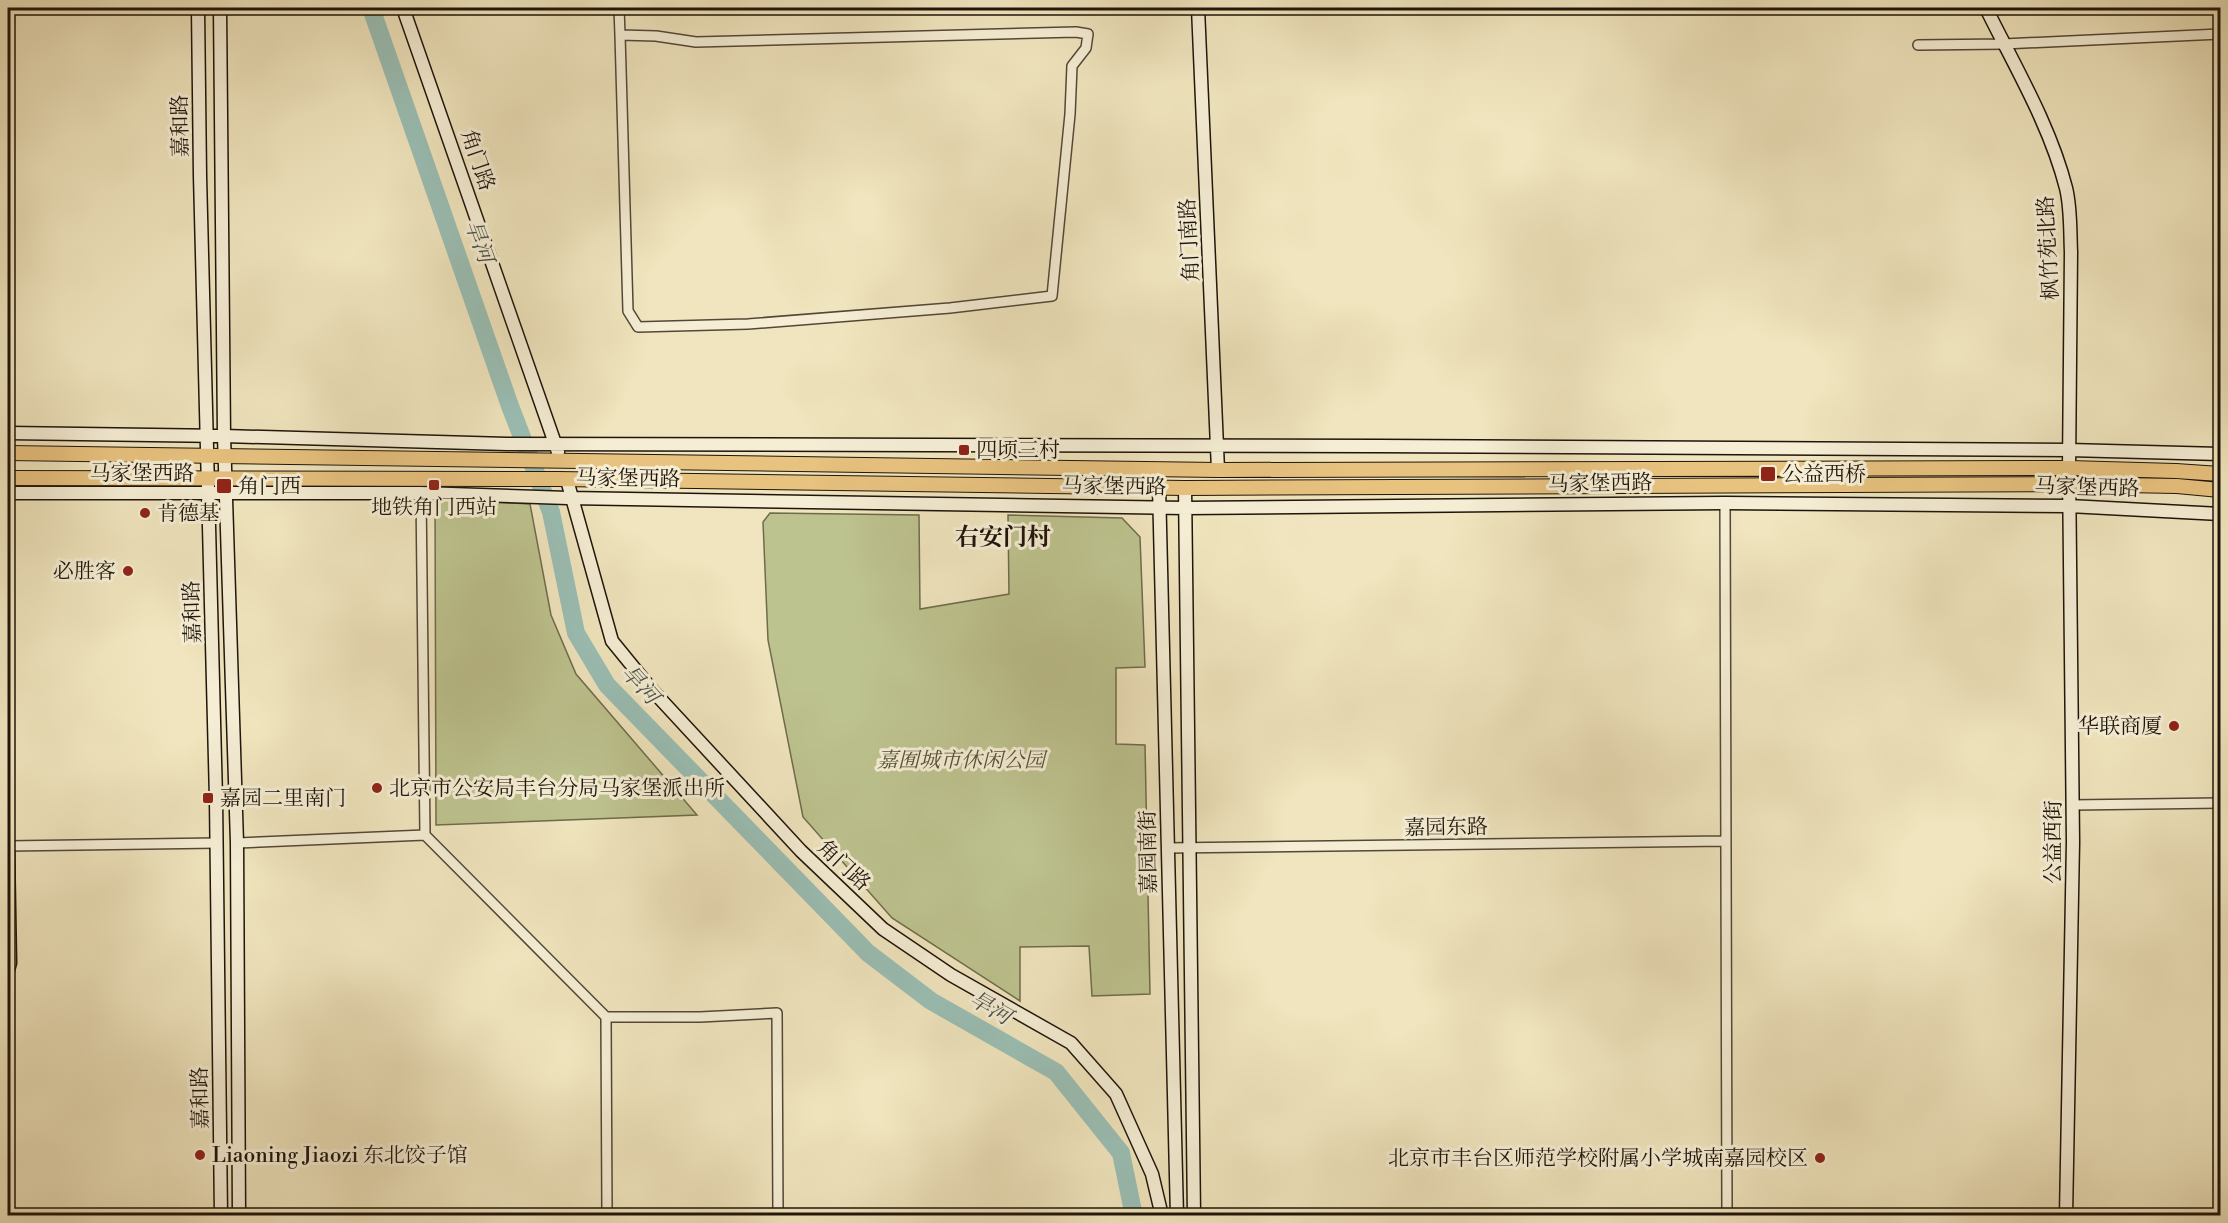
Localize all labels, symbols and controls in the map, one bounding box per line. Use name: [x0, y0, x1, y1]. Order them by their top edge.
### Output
street label: 嘉和路: [167, 94, 195, 158]
street label: 角门路: [455, 126, 500, 194]
street label: 枫竹苑北路: [2033, 195, 2065, 301]
street label: 角门南路: [1175, 197, 1205, 283]
water label: 旱河: [458, 216, 500, 271]
place label: 四顷三村: [976, 438, 1060, 464]
marker: 四顷三村: [957, 443, 971, 457]
street label: 马家堡西路: [90, 461, 195, 487]
place label: 公益西桥: [1782, 462, 1866, 488]
street label: 马家堡西路: [575, 465, 681, 493]
marker: 公益西桥: [1759, 465, 1777, 483]
street label: 马家堡西路: [1547, 470, 1653, 498]
street label: 马家堡西路: [1061, 473, 1167, 501]
street label: 马家堡西路: [2034, 473, 2140, 503]
place label: 角门西: [238, 474, 301, 500]
marker: 角门西: [215, 477, 233, 495]
marker: 地铁角门西站: [427, 478, 441, 492]
place label: 地铁角门西站: [371, 495, 497, 521]
place label: 肯德基: [157, 501, 220, 527]
marker: 肯德基: [138, 506, 152, 520]
district label: 右安门村: [955, 523, 1051, 553]
place label: 必胜客: [53, 559, 116, 585]
marker: 必胜客: [121, 564, 135, 578]
street label: 嘉和路: [179, 580, 207, 644]
water label: 旱河: [615, 660, 667, 713]
place label: 华联商厦: [2078, 714, 2162, 740]
marker: 华联商厦: [2167, 719, 2181, 733]
park label: 嘉囿城市休闲公园: [877, 748, 1048, 774]
place label: 北京市公安局丰台分局马家堡派出所: [389, 776, 725, 802]
marker: 北京市公安局丰台分局马家堡派出所: [370, 781, 384, 795]
place label: 嘉园二里南门: [220, 786, 346, 812]
marker: 嘉园二里南门: [201, 791, 215, 805]
street label: 公益西街: [2041, 800, 2067, 884]
street label: 嘉园南街: [1135, 810, 1163, 894]
street label: 嘉园东路: [1404, 814, 1488, 842]
street label: 角门路: [811, 835, 875, 897]
water label: 旱河: [964, 986, 1020, 1033]
street label: 嘉和路: [187, 1066, 215, 1130]
place label: Liaoning Jiaozi 东北饺子馆: [212, 1143, 468, 1169]
place label: 北京市丰台区师范学校附属小学城南嘉园校区: [1388, 1146, 1808, 1172]
marker: Liaoning Jiaozi 东北饺子馆: [193, 1148, 207, 1162]
marker: 北京市丰台区师范学校附属小学城南嘉园校区: [1813, 1151, 1827, 1165]

